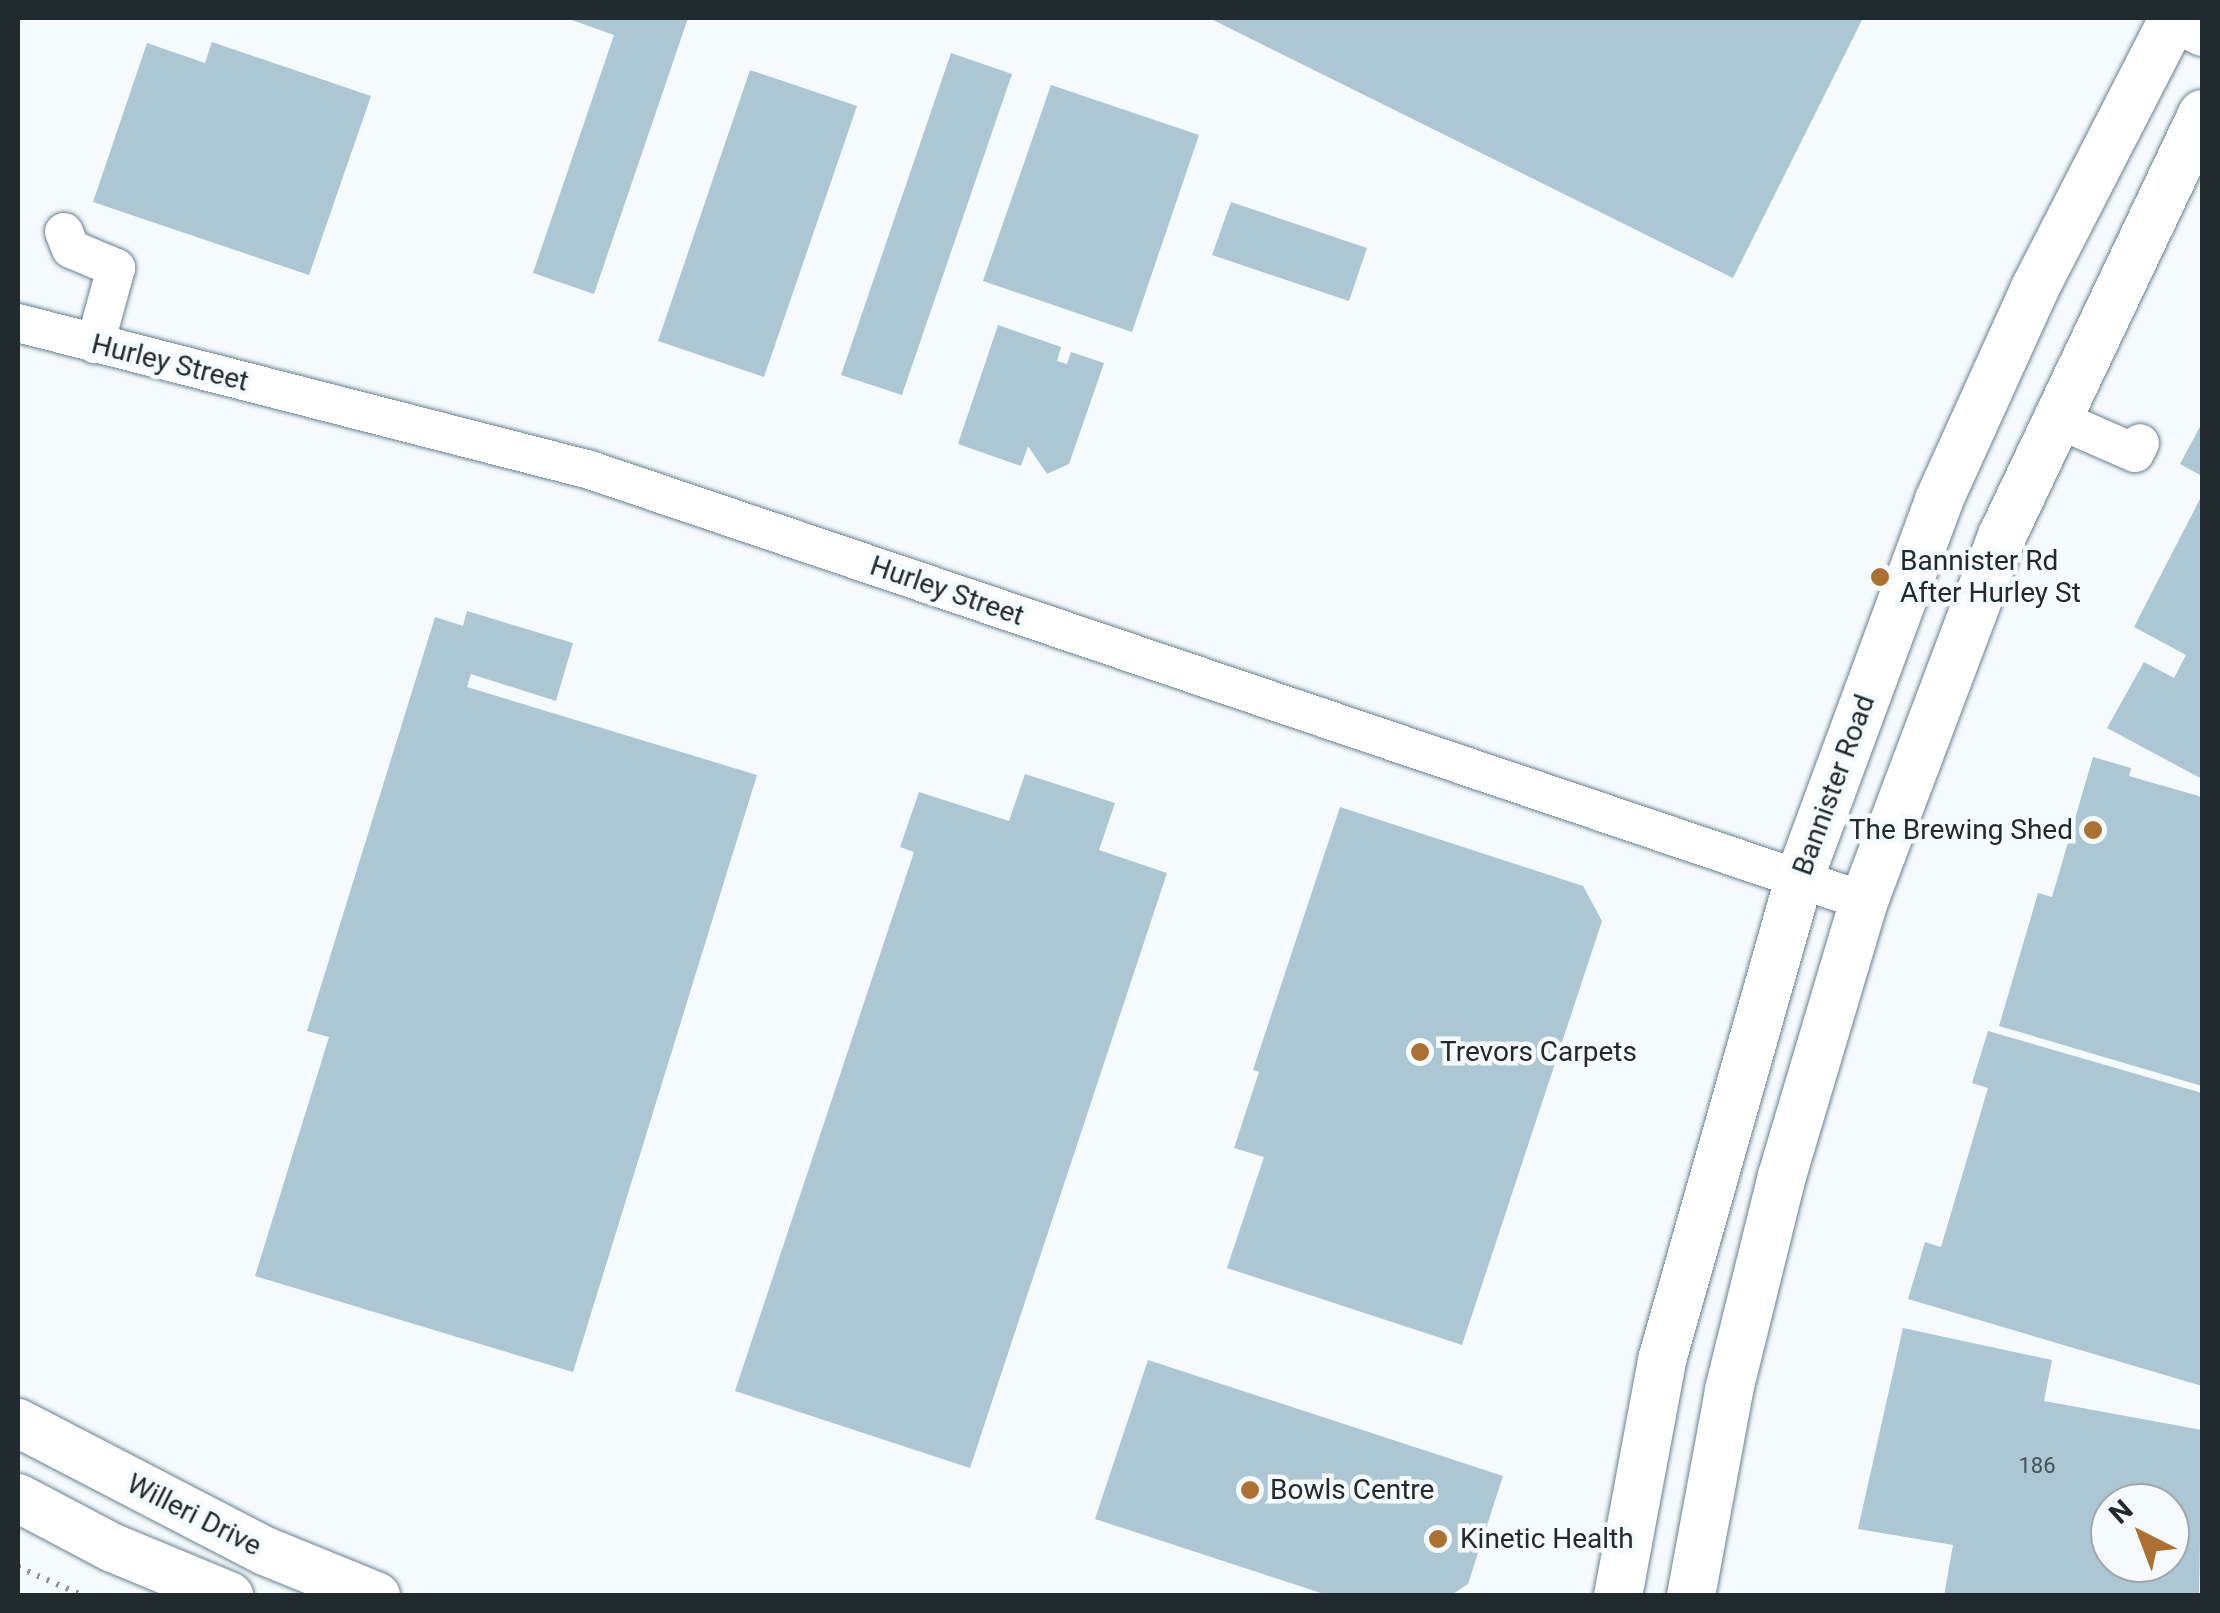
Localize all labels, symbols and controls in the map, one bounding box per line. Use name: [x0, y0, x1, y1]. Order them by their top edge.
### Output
street label: Hurley Street: [88, 327, 252, 399]
place label: Bannister Rd After Hurley St: [1900, 544, 2081, 610]
street label: Hurley Street: [866, 549, 1028, 633]
marker: Bannister Rd After Hurley St: [1869, 566, 1891, 588]
street label: Bannister Road: [1786, 690, 1882, 880]
place label: The Brewing Shed: [1849, 813, 2073, 847]
marker: The Brewing Shed: [2082, 819, 2104, 841]
place label: Trevors Carpets: [1440, 1035, 1637, 1069]
marker: Trevors Carpets: [1409, 1041, 1431, 1063]
house number: 186: [2018, 1453, 2056, 1479]
street label: Willeri Drive: [121, 1467, 267, 1563]
place label: Bowls Centre: [1270, 1473, 1434, 1507]
marker: Bowls Centre: [1239, 1479, 1261, 1501]
north arrow: [2090, 1483, 2190, 1583]
text: N: [2103, 1493, 2139, 1531]
place label: Kinetic Health: [1460, 1522, 1634, 1556]
marker: Kinetic Health: [1425, 1526, 1451, 1552]

